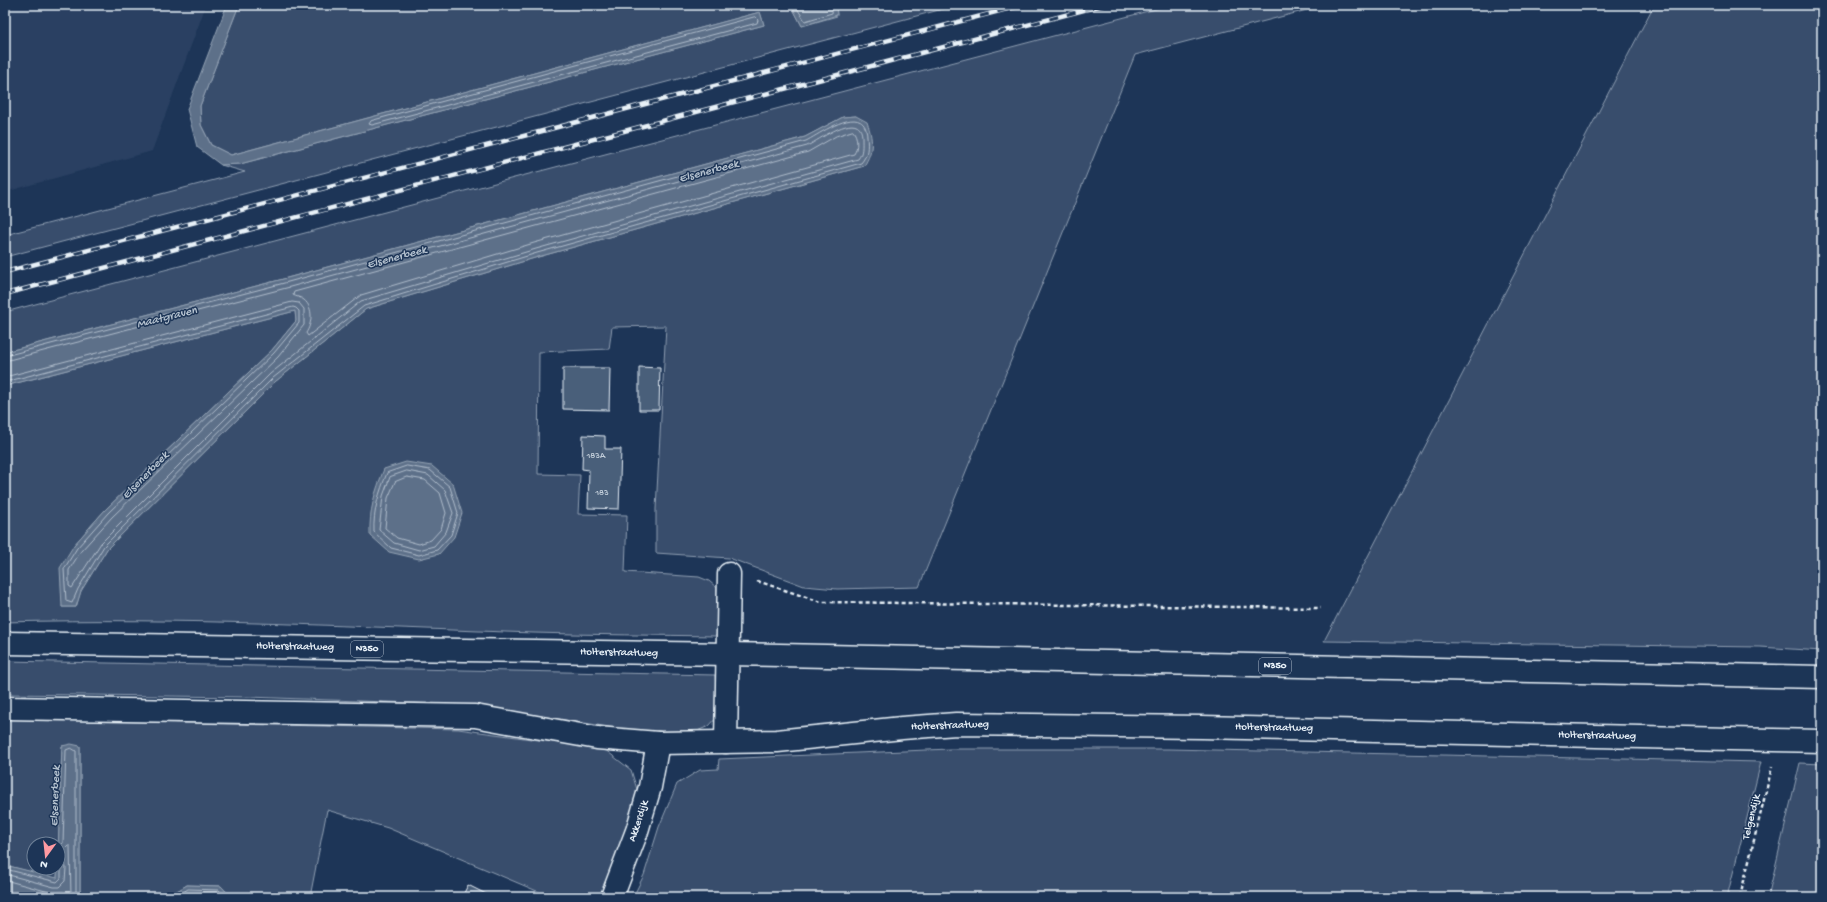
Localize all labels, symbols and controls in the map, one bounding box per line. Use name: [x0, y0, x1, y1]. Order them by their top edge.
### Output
water label: Elsenerbeek: [678, 157, 742, 187]
water label: Elsenerbeek: [366, 243, 430, 273]
water label: Maatgraven: [135, 304, 199, 332]
water label: Elsenerbeek: [120, 448, 173, 503]
house number: 183A: [586, 451, 606, 462]
house number: 183: [594, 488, 609, 499]
street label: Holterstraatweg: [256, 640, 334, 654]
road number: N350: [351, 641, 383, 657]
street label: Holterstraatweg: [580, 646, 658, 660]
road number: N350: [1259, 658, 1291, 674]
street label: Holterstraatweg: [911, 719, 989, 733]
street label: Holterstraatweg: [1235, 721, 1313, 735]
street label: Holterstraatweg: [1558, 729, 1636, 743]
water label: Elsenerbeek: [48, 764, 64, 827]
street label: Telgendijk: [1740, 792, 1764, 842]
street label: Akkerdijk: [627, 798, 652, 843]
north arrow: [26, 836, 66, 876]
text: N: [39, 857, 49, 870]

